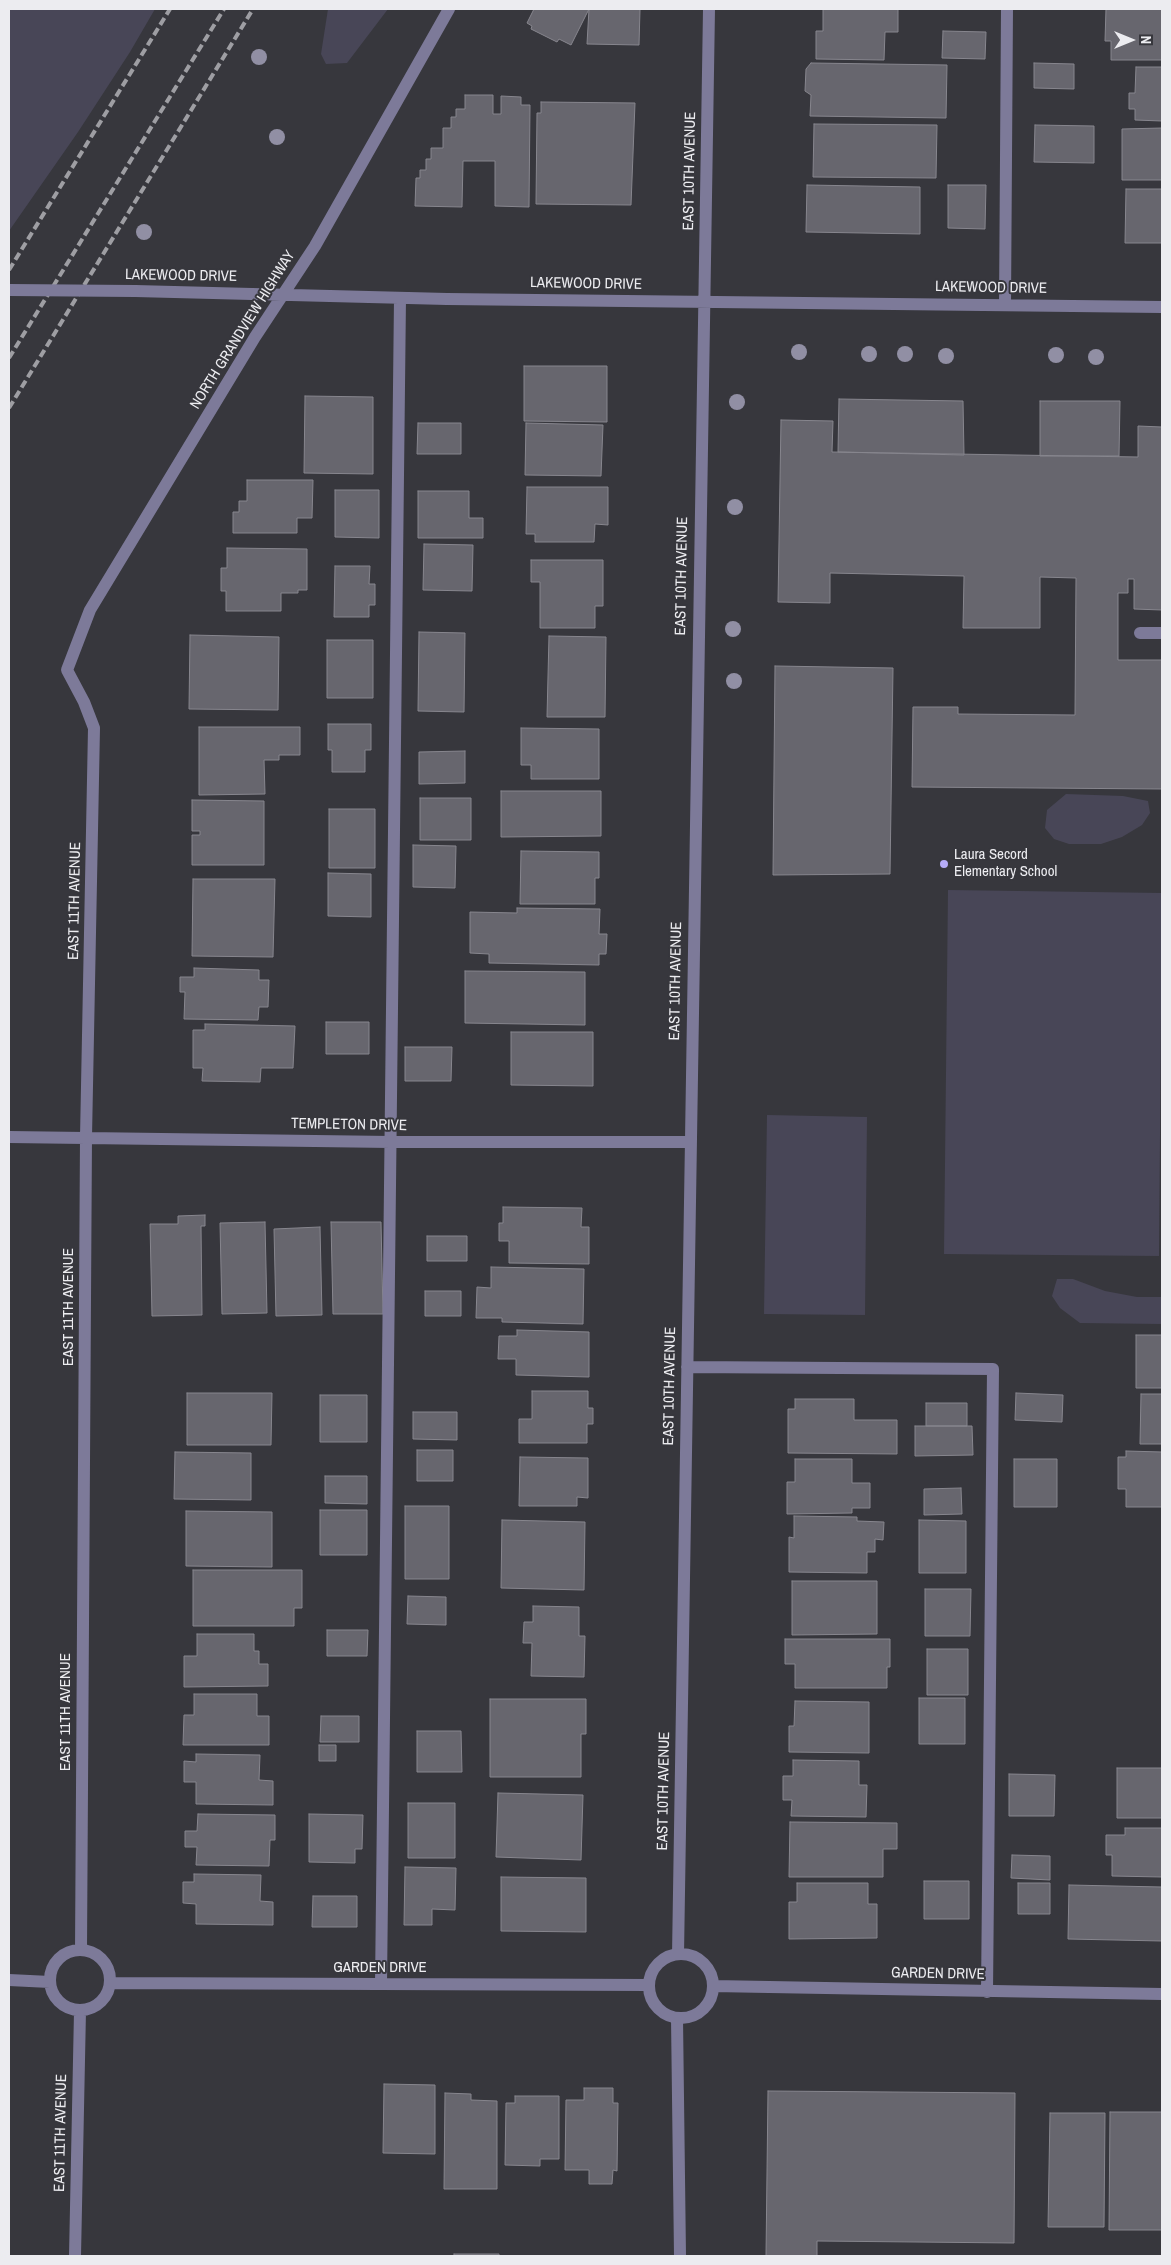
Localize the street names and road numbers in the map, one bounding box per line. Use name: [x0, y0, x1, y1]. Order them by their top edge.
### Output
street label: EAST 10TH AVENUE: [680, 111, 700, 231]
street label: NORTH GRANDVIEW HIGHWAY: [187, 247, 299, 413]
street label: LAKEWOOD DRIVE: [125, 266, 237, 286]
street label: LAKEWOOD DRIVE: [530, 274, 642, 294]
street label: LAKEWOOD DRIVE: [935, 278, 1047, 298]
street label: EAST 10TH AVENUE: [672, 516, 692, 636]
street label: EAST 11TH AVENUE: [65, 842, 85, 960]
street label: EAST 10TH AVENUE: [666, 921, 686, 1041]
street label: TEMPLETON DRIVE: [291, 1115, 407, 1135]
street label: EAST 11TH AVENUE: [60, 1248, 78, 1366]
street label: EAST 10TH AVENUE: [660, 1326, 680, 1446]
street label: EAST 11TH AVENUE: [57, 1653, 75, 1771]
street label: EAST 10TH AVENUE: [654, 1731, 674, 1851]
street label: GARDEN DRIVE: [333, 1959, 427, 1977]
street label: GARDEN DRIVE: [891, 1964, 985, 1984]
street label: EAST 11TH AVENUE: [51, 2074, 71, 2192]

